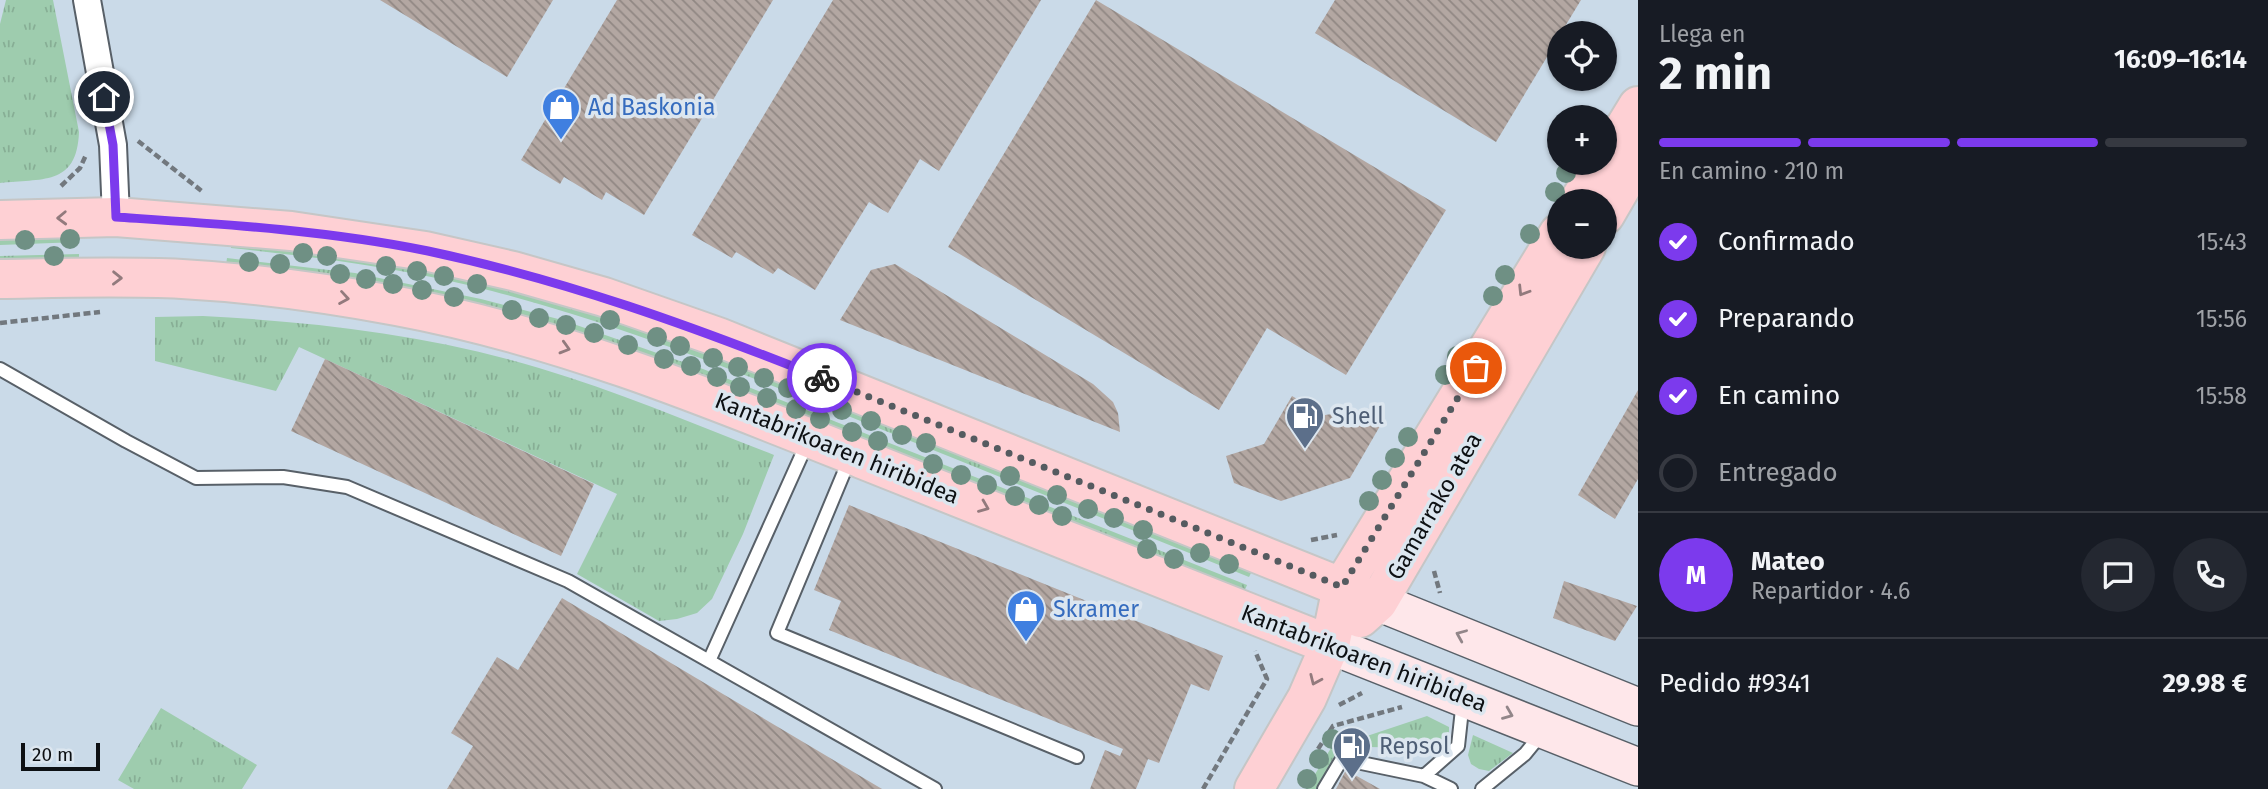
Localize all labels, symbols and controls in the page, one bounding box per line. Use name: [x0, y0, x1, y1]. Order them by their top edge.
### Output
text: Llega en: [1659, 20, 1745, 48]
map controls: [1547, 21, 1617, 259]
button: locate: [1547, 21, 1617, 91]
text: 16:09–16:14: [2114, 44, 2247, 75]
text: 2 min: [1659, 46, 1772, 101]
pin: [74, 67, 134, 127]
icon: home: [85, 78, 123, 116]
shop icon: Ad Baskonia: [540, 86, 582, 141]
place label: Ad Baskonia: [588, 93, 716, 121]
button: +: [1547, 105, 1617, 175]
text: En camino · 210 m: [1659, 157, 1844, 185]
button: −: [1547, 189, 1617, 259]
one-way arrow: [57, 211, 68, 226]
icon: check: [1659, 223, 1697, 261]
text: Confirmado: [1718, 226, 1855, 257]
text: 15:43: [2197, 228, 2247, 256]
one-way arrow: [112, 270, 123, 286]
one-way arrow: [1519, 284, 1532, 297]
one-way arrow: [338, 290, 350, 305]
icon: check: [1659, 300, 1697, 338]
text: Preparando: [1718, 303, 1855, 334]
text: 15:56: [2196, 305, 2247, 333]
pin: [1446, 338, 1506, 398]
one-way arrow: [559, 339, 571, 354]
courier: [787, 343, 857, 413]
icon: bag: [1457, 349, 1495, 387]
icon: bike: [803, 359, 841, 397]
icon: check: [1659, 377, 1697, 415]
text: En camino: [1718, 380, 1840, 411]
text: 15:58: [2196, 382, 2247, 410]
street label: Kantabrikoaren hiribidea: [711, 386, 963, 510]
fuel station icon: Shell: [1284, 395, 1326, 450]
place label: Shell: [1332, 402, 1384, 430]
street label: Gamarrako atea: [1381, 428, 1487, 584]
text: Entregado: [1718, 457, 1838, 488]
one-way arrow: [977, 499, 989, 513]
button: chat: [2081, 538, 2155, 612]
button: phone: [2173, 538, 2247, 612]
text: Mateo: [1751, 546, 1825, 577]
text: M: [1686, 560, 1706, 591]
text: Repartidor · 4.6: [1751, 577, 1910, 605]
shop icon: Skramer: [1005, 588, 1047, 643]
place label: Skramer: [1053, 595, 1139, 623]
street label: Kantabrikoaren hiribidea: [1237, 598, 1491, 718]
one-way arrow: [1456, 630, 1468, 644]
text: Pedido #9341: [1659, 668, 1811, 699]
text: 29.98 €: [2162, 668, 2247, 699]
one-way arrow: [1309, 672, 1323, 685]
one-way arrow: [1501, 706, 1513, 720]
fuel station icon: Repsol: [1331, 725, 1373, 780]
place label: Repsol: [1379, 732, 1450, 760]
scale bar: [21, 740, 100, 772]
text: 20 m: [32, 743, 73, 766]

